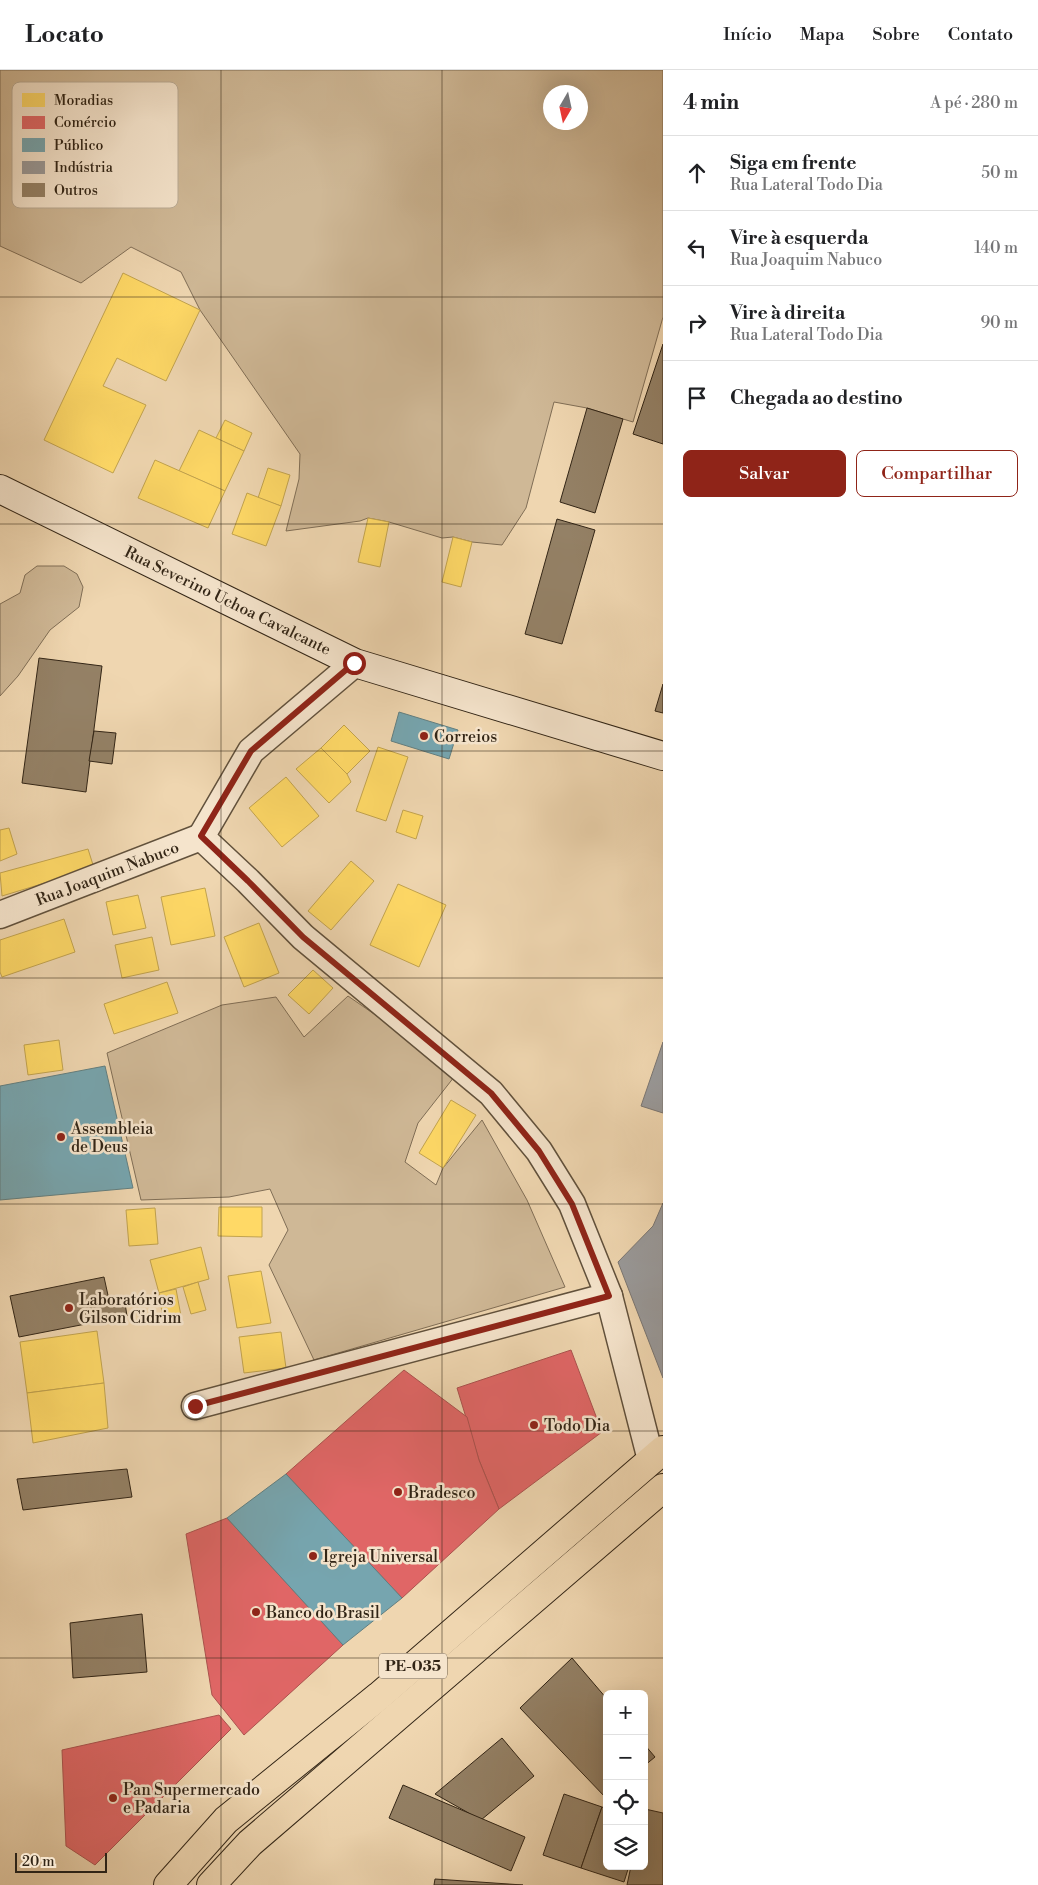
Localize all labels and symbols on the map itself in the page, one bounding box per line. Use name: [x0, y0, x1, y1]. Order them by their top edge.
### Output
legend: [12, 82, 178, 208]
north arrow: [543, 85, 588, 130]
text: Moradias: [54, 92, 113, 110]
text: Comércio: [54, 114, 116, 132]
text: Público: [54, 137, 103, 155]
text: Indústria: [54, 159, 114, 177]
text: Outros: [54, 182, 98, 200]
street label: Rua Severino Uchoa Cavalcante: [121, 542, 334, 660]
route start: [343, 652, 366, 675]
place label: Correios: [434, 727, 497, 747]
marker: Correios: [418, 730, 430, 742]
street label: Rua Joaquim Nabuco: [33, 837, 182, 911]
place label: Assembleia de Deus: [70, 1119, 154, 1157]
marker: Assembleia de Deus: [55, 1131, 67, 1143]
place label: Laboratórios Gilson Cidrim: [79, 1290, 182, 1328]
marker: Laboratórios Gilson Cidrim: [63, 1302, 75, 1314]
route end: [184, 1395, 207, 1418]
place label: Todo Dia: [544, 1416, 611, 1436]
marker: Todo Dia: [528, 1419, 540, 1431]
place label: Bradesco: [407, 1483, 475, 1503]
marker: Bradesco: [392, 1486, 404, 1498]
place label: Igreja Universal: [323, 1547, 438, 1567]
marker: Igreja Universal: [307, 1550, 319, 1562]
place label: Banco do Brasil: [265, 1603, 380, 1623]
marker: Banco do Brasil: [250, 1606, 262, 1618]
road number: PE-035: [379, 1654, 447, 1678]
place label: Pan Supermercado e Padaria: [123, 1780, 260, 1818]
marker: Pan Supermercado e Padaria: [107, 1792, 119, 1804]
scale bar: [15, 1850, 108, 1873]

